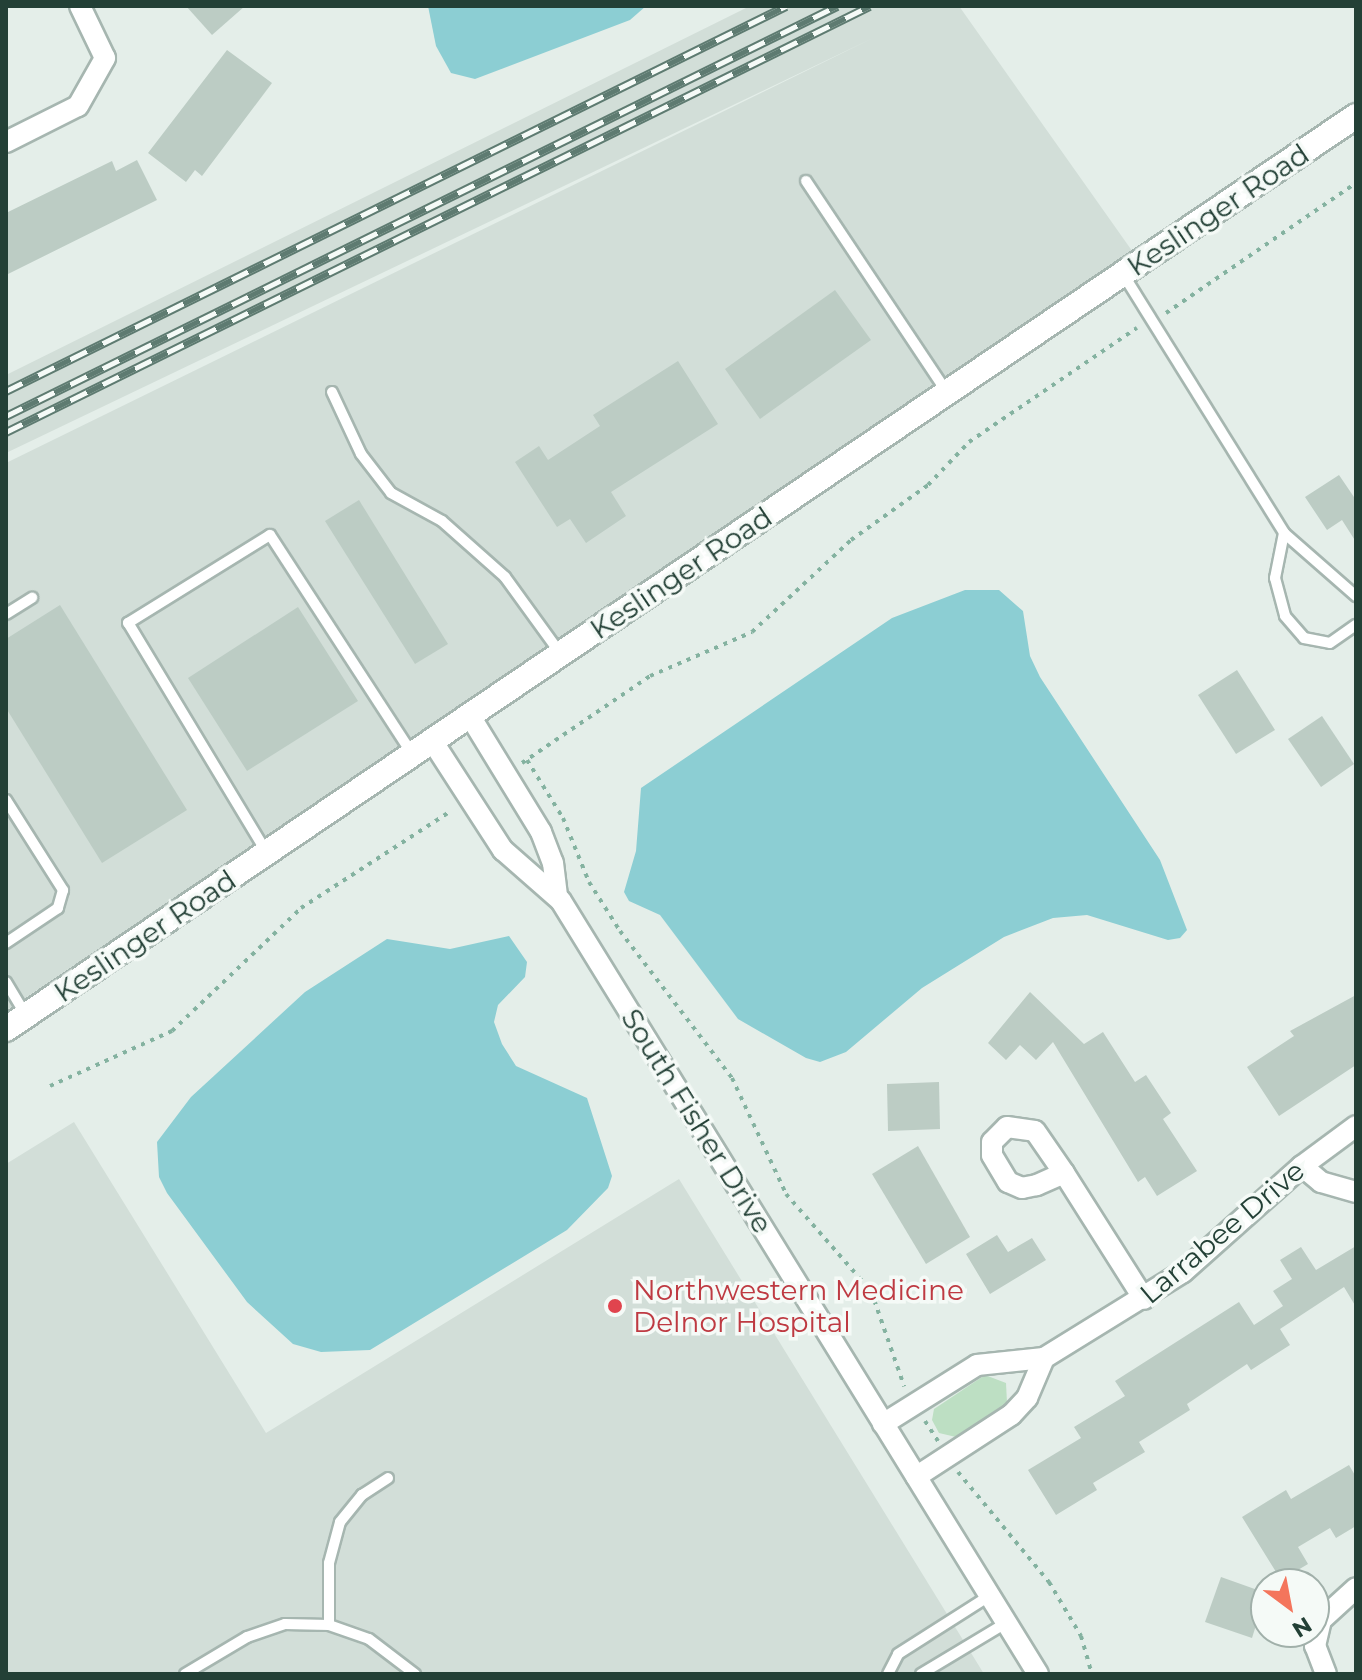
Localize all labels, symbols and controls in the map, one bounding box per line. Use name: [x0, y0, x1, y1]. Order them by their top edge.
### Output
street label: Keslinger Road: [1121, 137, 1315, 283]
street label: Keslinger Road: [584, 500, 778, 646]
street label: Keslinger Road: [48, 863, 242, 1009]
street label: South Fisher Drive: [614, 1003, 780, 1239]
street label: Larrabee Drive: [1133, 1154, 1311, 1310]
place label: Northwestern Medicine Delnor Hospital: [633, 1273, 964, 1339]
marker: Northwestern Medicine Delnor Hospital: [604, 1295, 626, 1317]
north arrow: [1250, 1568, 1330, 1648]
text: N: [1287, 1611, 1317, 1643]

